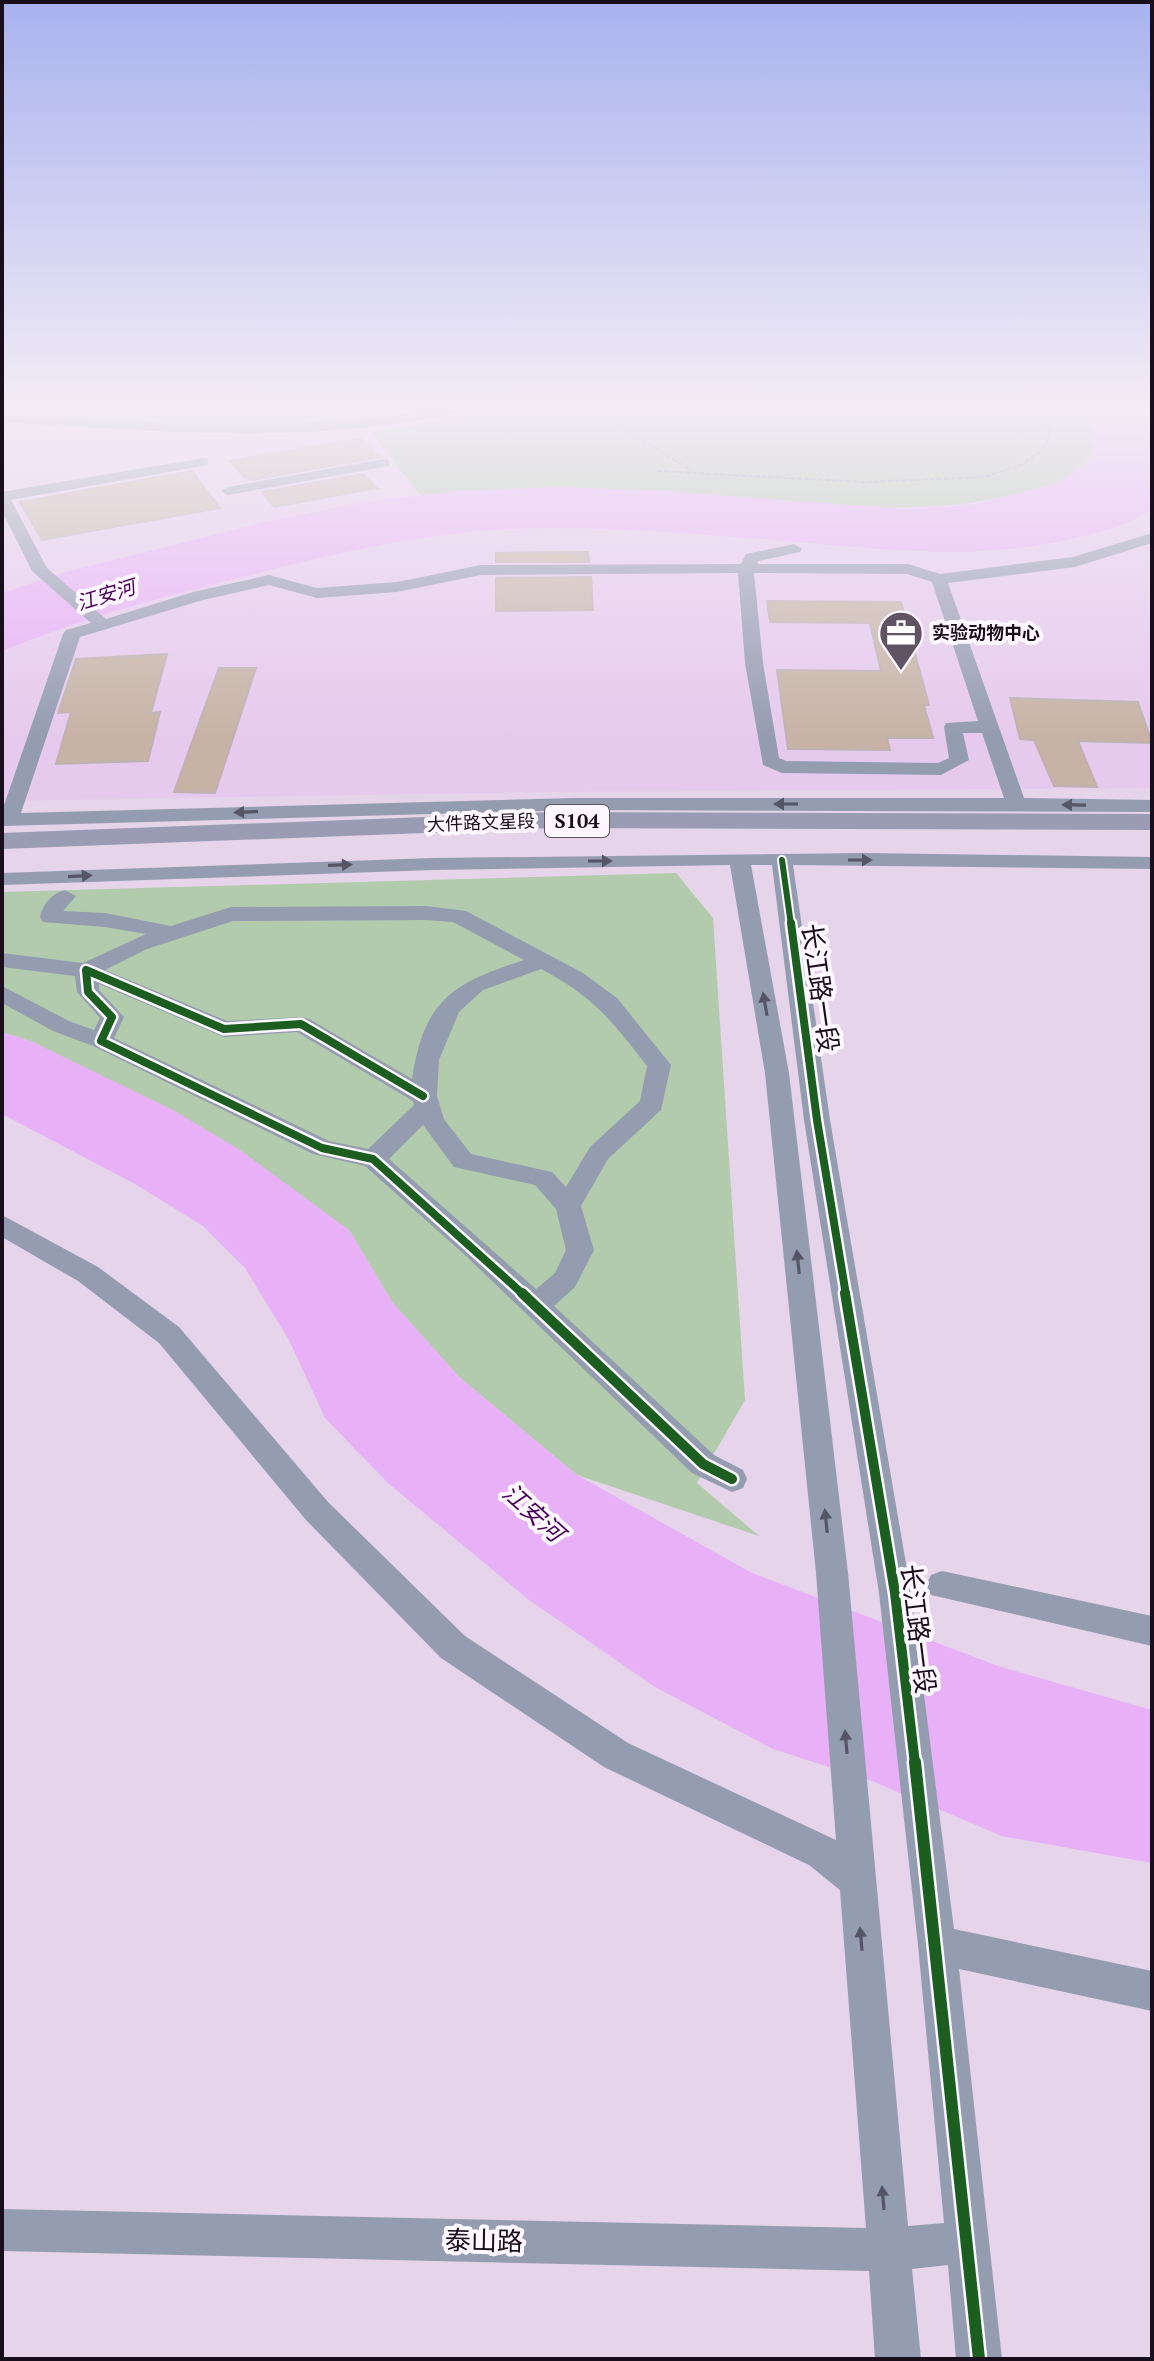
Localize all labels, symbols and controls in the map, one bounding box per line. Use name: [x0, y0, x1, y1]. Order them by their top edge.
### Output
water label: 江安河: [73, 572, 142, 616]
office icon: 实验动物中心: [877, 609, 925, 672]
place label: 实验动物中心: [932, 620, 1040, 644]
one-way arrow: [773, 798, 798, 810]
one-way arrow: [1061, 799, 1086, 811]
one-way arrow: [233, 805, 258, 818]
road number: S104: [545, 805, 609, 837]
street label: 大件路文星段: [427, 808, 535, 836]
one-way arrow: [848, 854, 873, 867]
one-way arrow: [588, 855, 613, 867]
one-way arrow: [328, 858, 353, 871]
one-way arrow: [68, 869, 93, 882]
street label: 长江路一段: [795, 921, 847, 1055]
one-way arrow: [759, 992, 771, 1017]
one-way arrow: [791, 1249, 804, 1274]
water label: 江安河: [496, 1476, 574, 1551]
one-way arrow: [820, 1508, 833, 1533]
street label: 长江路一段: [894, 1562, 944, 1695]
one-way arrow: [839, 1729, 852, 1754]
one-way arrow: [854, 1926, 867, 1951]
one-way arrow: [876, 2185, 889, 2210]
street label: 泰山路: [445, 2222, 523, 2258]

